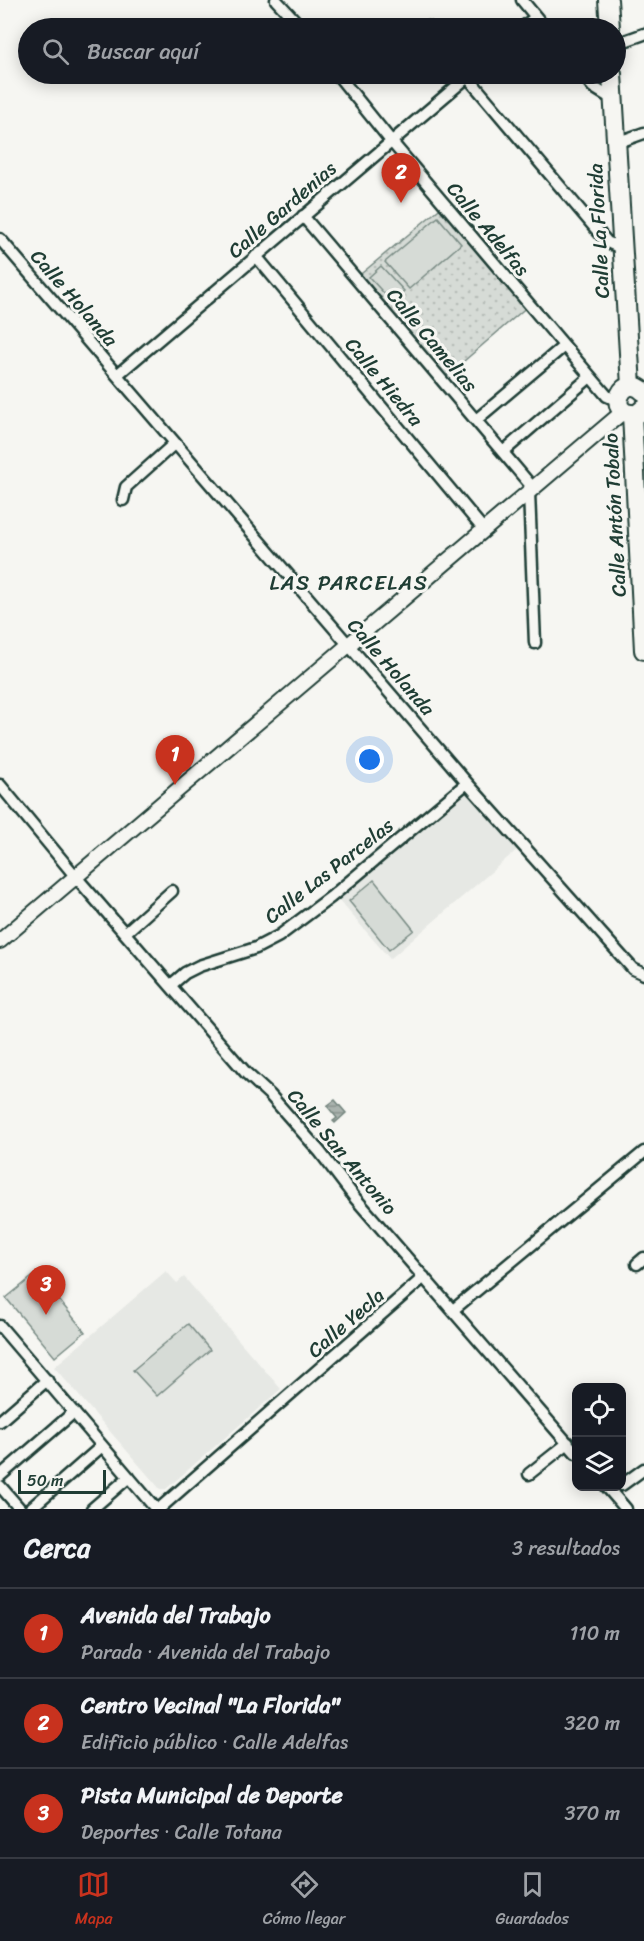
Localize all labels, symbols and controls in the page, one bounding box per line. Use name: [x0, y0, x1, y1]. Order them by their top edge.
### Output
search box: [18, 18, 626, 84]
text: Buscar aquí: [87, 32, 199, 71]
icon: search: [39, 35, 72, 68]
street label: Calle Gardenias: [219, 152, 345, 268]
pin: 2: [382, 154, 420, 203]
street label: Calle La Florida: [578, 163, 620, 299]
street label: Calle Adelfas: [438, 174, 539, 285]
street label: Calle Holanda: [21, 241, 127, 356]
street label: Calle Camelias: [377, 280, 487, 401]
street label: Calle Hiedra: [336, 329, 433, 435]
street label: Calle Antón Tobalo: [593, 432, 637, 598]
district label: LAS PARCELAS: [270, 564, 428, 602]
street label: Calle Holanda: [338, 610, 444, 725]
pin: 1: [156, 736, 195, 785]
your location: [355, 745, 384, 774]
street label: Calle Las Parcelas: [256, 808, 402, 933]
street label: Calle San Antonio: [278, 1081, 406, 1224]
pin: 3: [26, 1266, 66, 1315]
street label: Calle Yecla: [299, 1279, 393, 1367]
map controls: [572, 1383, 626, 1491]
button: locate: [572, 1383, 626, 1437]
button: layers: [572, 1437, 626, 1491]
text: 50 m: [27, 1466, 63, 1495]
scale bar: [18, 1467, 106, 1494]
text: Cerca: [24, 1525, 90, 1571]
text: 3 resultados: [512, 1531, 620, 1566]
text: Avenida del Trabajo: [81, 1596, 271, 1635]
text: 1: [39, 1616, 48, 1651]
text: 110 m: [570, 1616, 620, 1651]
text: Parada · Avenida del Trabajo: [81, 1635, 330, 1670]
text: Centro Vecinal "La Florida": [81, 1686, 340, 1725]
text: 2: [38, 1706, 49, 1741]
text: 320 m: [564, 1706, 620, 1741]
text: Edificio público · Calle Adelfas: [81, 1725, 348, 1760]
text: Pista Municipal de Deporte: [81, 1776, 343, 1815]
text: 3: [38, 1796, 49, 1831]
text: 370 m: [564, 1796, 620, 1831]
text: Deportes · Calle Totana: [81, 1815, 282, 1850]
tab: Mapa: [75, 1868, 113, 1933]
tab: Cómo llegar: [263, 1868, 345, 1933]
tab: Guardados: [495, 1868, 569, 1933]

